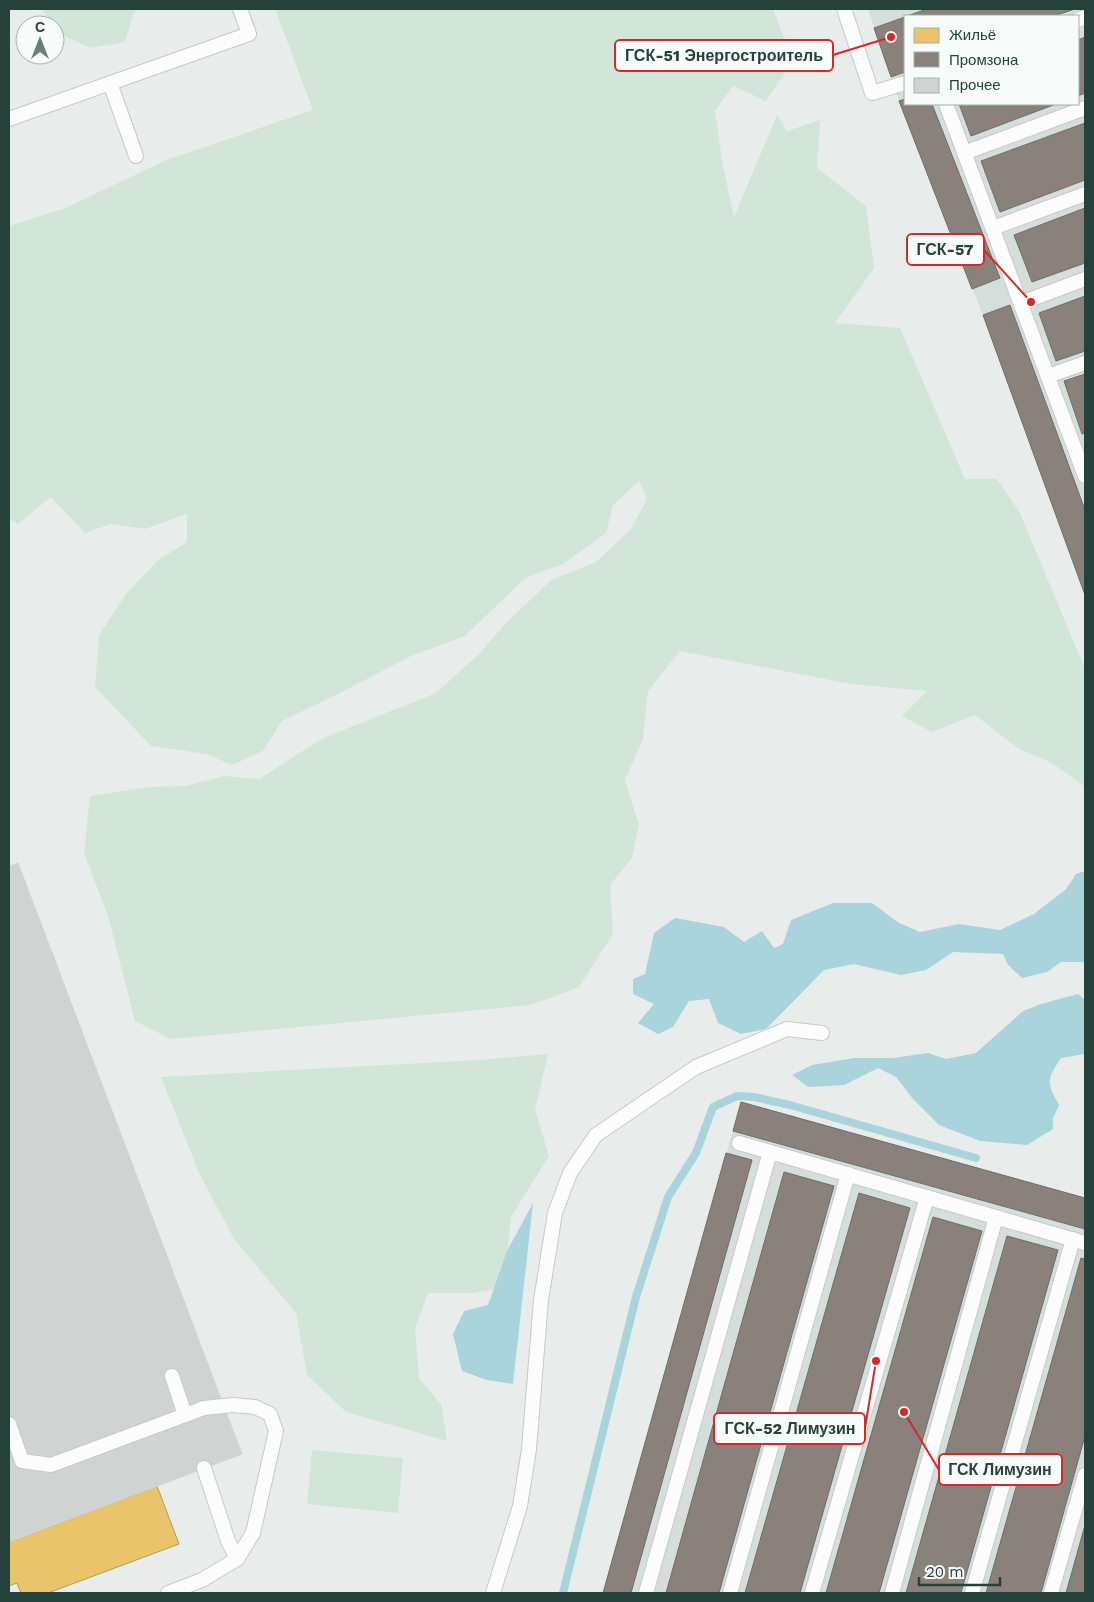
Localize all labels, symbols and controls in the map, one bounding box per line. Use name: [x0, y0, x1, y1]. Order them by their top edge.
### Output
north arrow: [15, 15, 65, 65]
legend: [904, 15, 1079, 105]
text: С: [35, 19, 45, 35]
text: Жильё: [949, 26, 996, 44]
callout: ГСК-51 Энергостроитель: [615, 40, 833, 71]
text: ГСК-51 Энергостроитель: [625, 46, 823, 65]
text: Промзона: [949, 51, 1019, 69]
text: Прочее: [949, 76, 1001, 94]
callout: ГСК-57: [907, 234, 984, 265]
text: ГСК-57: [916, 240, 974, 259]
callout: ГСК-52 Лимузин: [714, 1413, 865, 1444]
text: ГСК-52 Лимузин: [725, 1419, 855, 1438]
callout: ГСК Лимузин: [939, 1454, 1062, 1485]
text: ГСК Лимузин: [948, 1460, 1052, 1479]
scale bar: [919, 1554, 1000, 1586]
text: 20 m: [926, 1563, 964, 1581]

